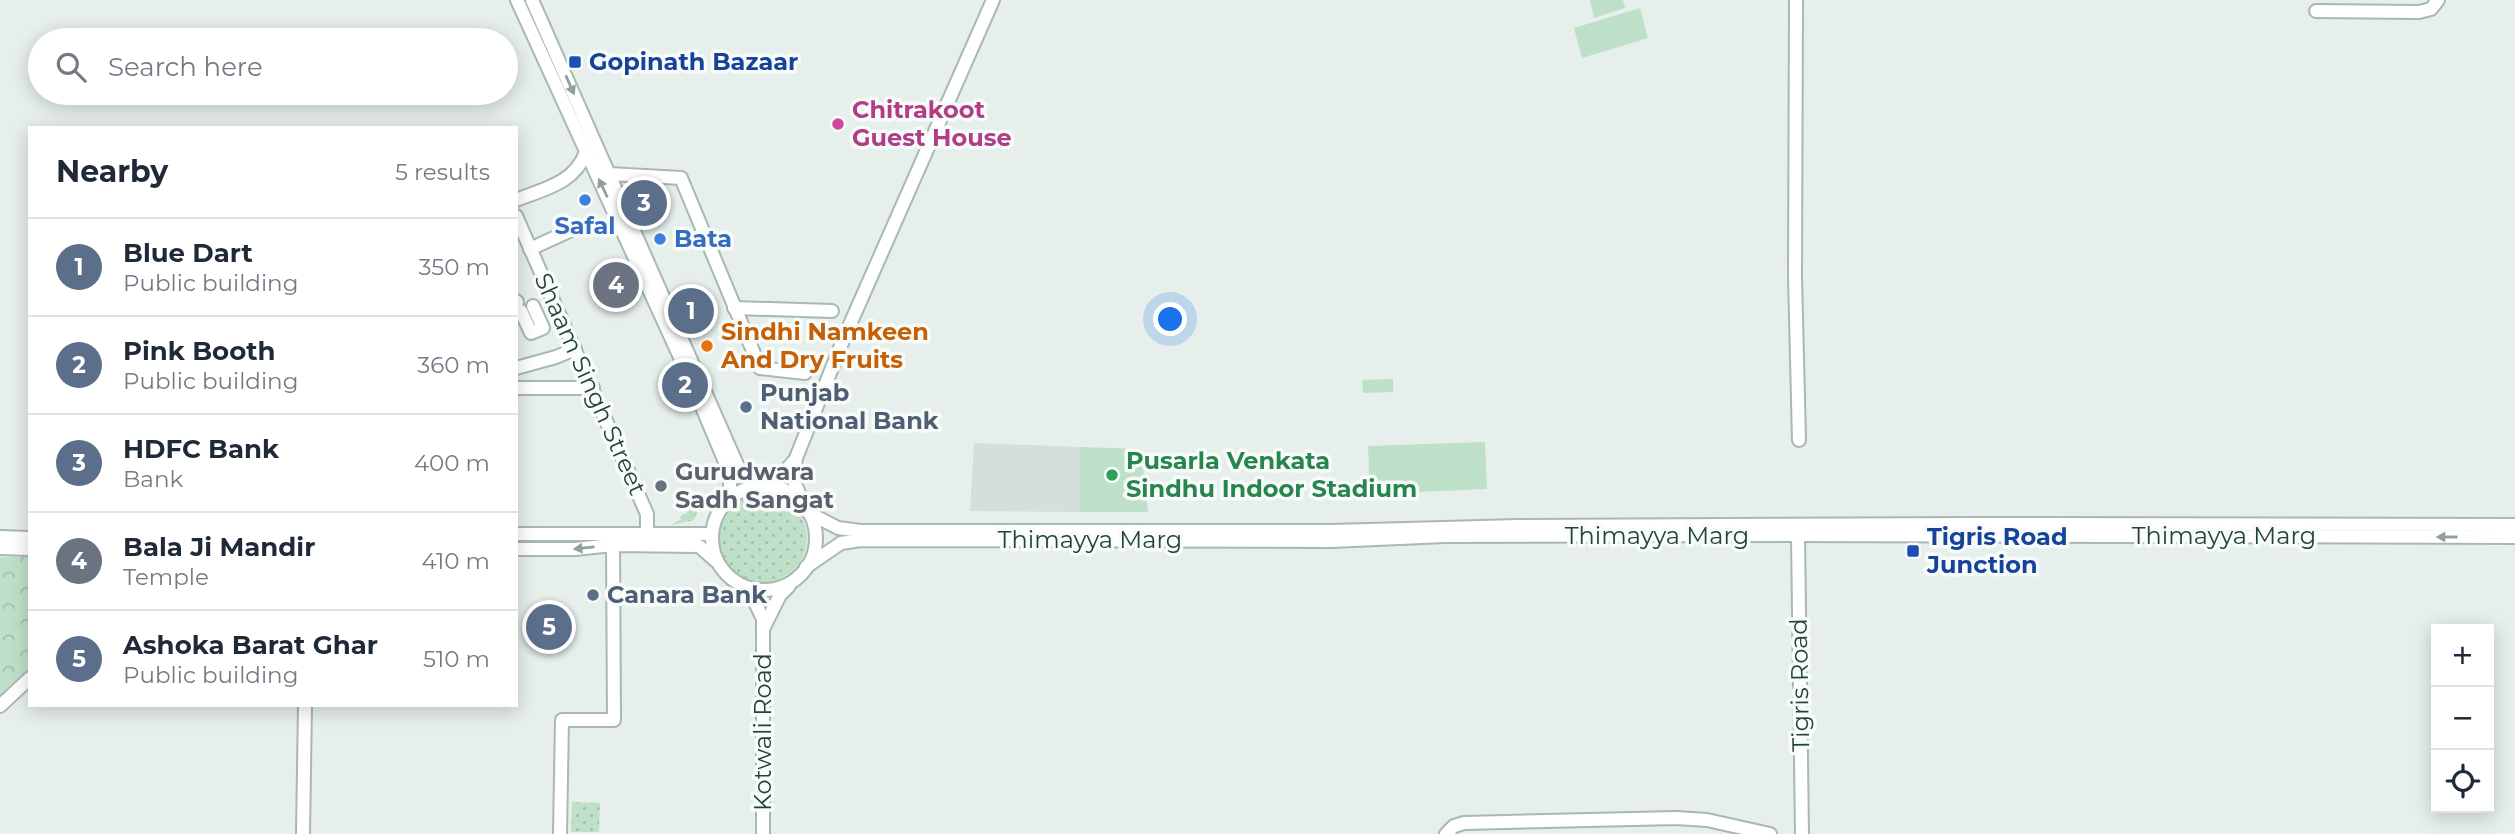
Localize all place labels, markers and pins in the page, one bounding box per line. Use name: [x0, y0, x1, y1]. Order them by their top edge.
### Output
place label: Gopinath Bazaar: [589, 47, 798, 76]
marker: Gopinath Bazaar: [567, 54, 583, 70]
place label: Chitrakoot Guest House: [852, 95, 1012, 152]
marker: Chitrakoot Guest House: [830, 116, 846, 132]
pin: 3: [621, 177, 667, 229]
marker: Safal: [577, 192, 593, 208]
place label: Safal: [554, 211, 616, 240]
place label: Bata: [674, 224, 732, 253]
marker: Bata: [652, 231, 668, 247]
pin: 4: [593, 259, 639, 311]
pin: 1: [668, 285, 714, 337]
place label: Sindhi Namkeen And Dry Fruits: [720, 317, 929, 374]
marker: Sindhi Namkeen And Dry Fruits: [699, 338, 715, 354]
pin: 2: [662, 359, 708, 411]
place label: Punjab National Bank: [760, 378, 939, 435]
marker: Punjab National Bank: [738, 399, 754, 415]
place label: Pusarla Venkata Sindhu Indoor Stadium: [1126, 446, 1417, 503]
place label: Gurudwara Sadh Sangat: [675, 457, 835, 514]
marker: Pusarla Venkata Sindhu Indoor Stadium: [1104, 467, 1120, 483]
marker: Gurudwara Sadh Sangat: [653, 478, 669, 494]
place label: Tigris Road Junction: [1926, 522, 2068, 579]
marker: Tigris Road Junction: [1905, 543, 1921, 559]
place label: Canara Bank: [607, 580, 767, 609]
marker: Canara Bank: [585, 587, 601, 603]
pin: 5: [526, 601, 572, 653]

